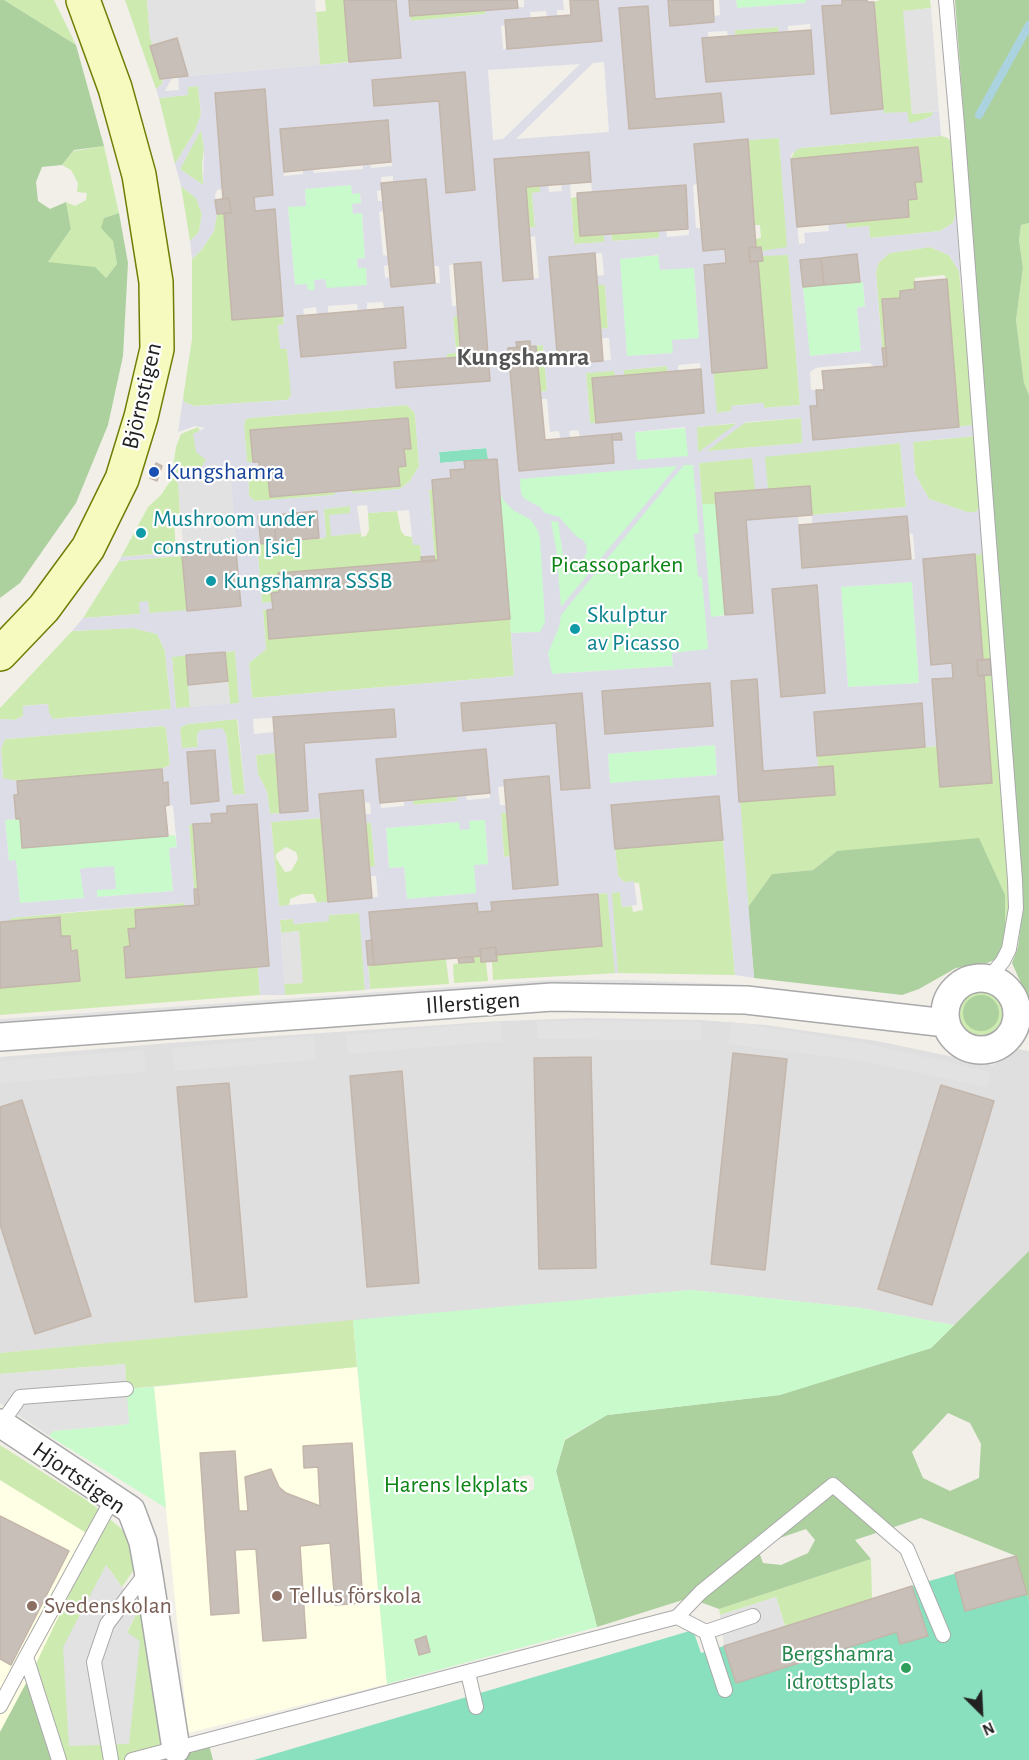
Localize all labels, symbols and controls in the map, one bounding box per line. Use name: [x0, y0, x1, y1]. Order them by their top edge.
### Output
street label: Björnstigen: [116, 340, 168, 452]
district label: Kungshamra: [456, 341, 590, 373]
place label: Kungshamra: [166, 458, 285, 486]
marker: Kungshamra: [147, 465, 161, 479]
place label: Mushroom under constrution [sic]: [153, 505, 315, 561]
marker: Mushroom under constrution [sic]: [134, 526, 148, 540]
park label: Picassoparken: [551, 551, 683, 579]
place label: Kungshamra SSSB: [223, 567, 392, 595]
marker: Kungshamra SSSB: [204, 574, 218, 588]
place label: Skulptur av Picasso: [587, 601, 680, 657]
marker: Skulptur av Picasso: [568, 622, 582, 636]
street label: Illerstigen: [425, 985, 521, 1021]
street label: Hjortstigen: [27, 1435, 131, 1521]
park label: Harens lekplats: [384, 1471, 528, 1499]
place label: Tellus förskola: [289, 1582, 422, 1610]
marker: Tellus förskola: [270, 1589, 284, 1603]
place label: Svedenskolan: [44, 1592, 172, 1620]
marker: Svedenskolan: [25, 1599, 39, 1613]
place label: Bergshamra idrottsplats: [781, 1640, 894, 1696]
marker: Bergshamra idrottsplats: [899, 1661, 913, 1675]
north arrow: [951, 1682, 1011, 1742]
text: N: [980, 1719, 997, 1738]

